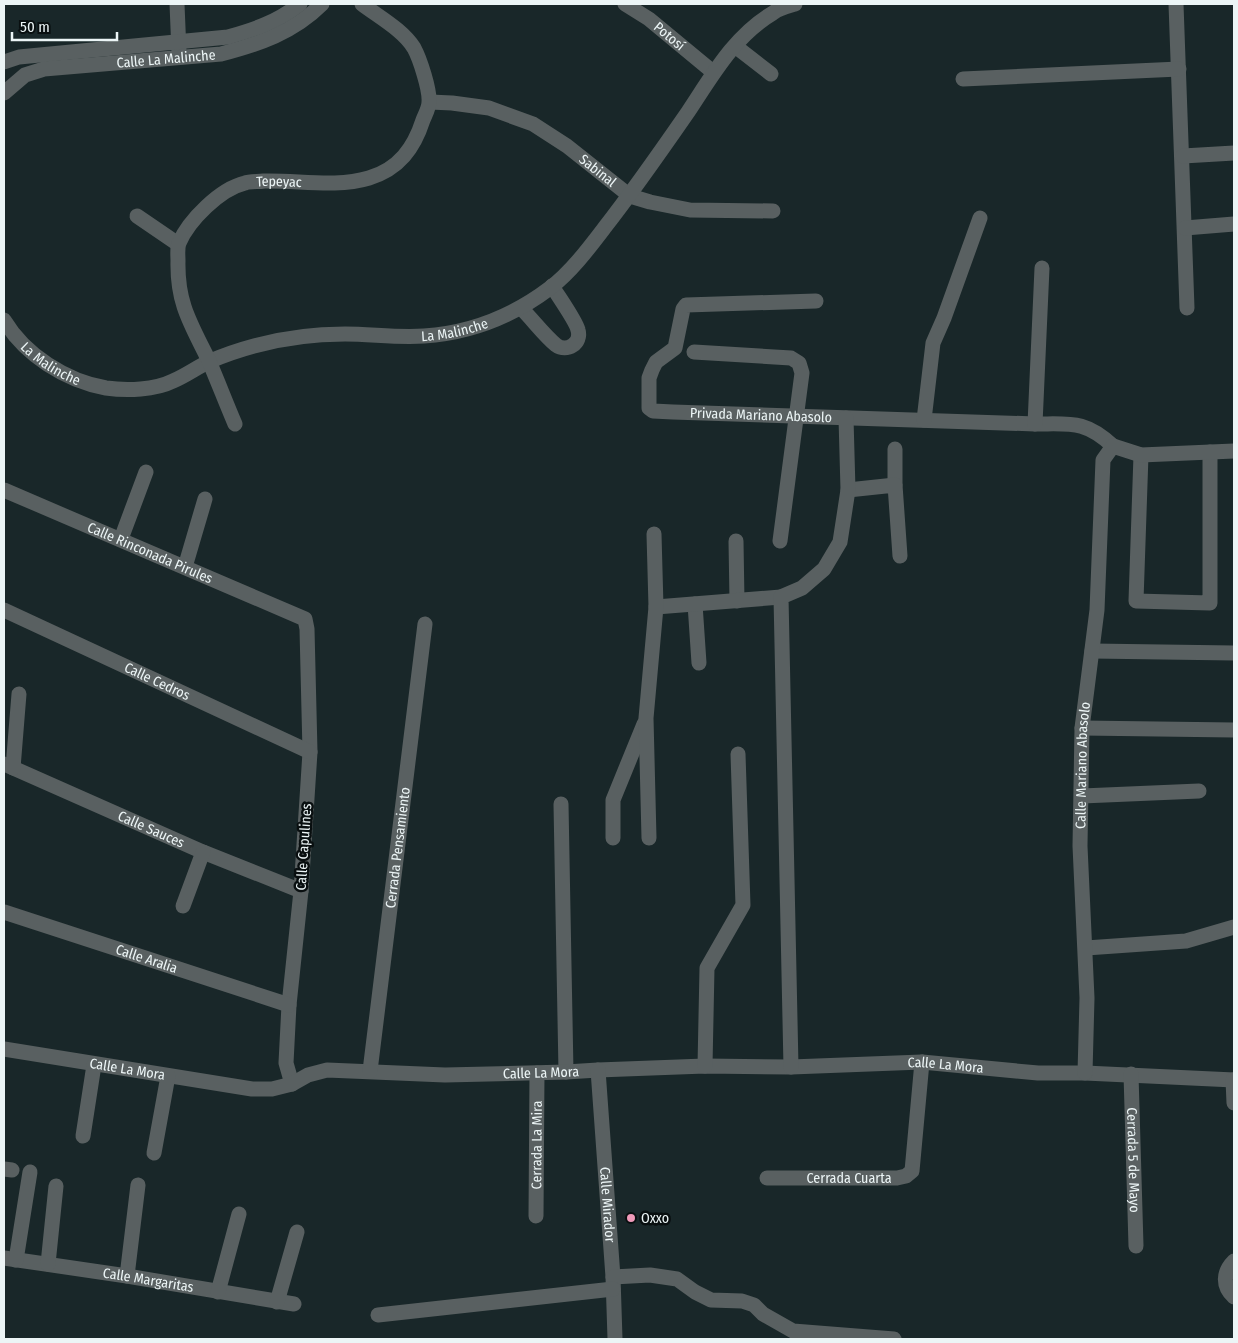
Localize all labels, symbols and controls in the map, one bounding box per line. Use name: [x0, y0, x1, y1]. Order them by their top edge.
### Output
scale bar: [12, 10, 118, 42]
text: 50 m: [20, 18, 50, 36]
street label: Potosí: [650, 18, 689, 54]
street label: Calle La Malinche: [116, 46, 216, 71]
street label: Sabinal: [576, 151, 620, 191]
street label: Tepeyac: [256, 172, 302, 191]
street label: La Malinche: [421, 314, 490, 345]
street label: La Malinche: [17, 338, 83, 389]
street label: Privada Mariano Abasolo: [690, 404, 832, 426]
street label: Calle Rinconada Pirules: [85, 518, 215, 587]
street label: Calle Cedros: [122, 659, 193, 704]
street label: Calle Mariano Abasolo: [1072, 701, 1094, 829]
street label: Cerrada Pensamiento: [382, 786, 413, 909]
street label: Calle Capulines: [292, 803, 316, 891]
street label: Calle Sauces: [115, 807, 187, 851]
street label: Calle Aralia: [114, 941, 180, 977]
street label: Calle La Mora: [907, 1053, 985, 1076]
street label: Calle La Mora: [88, 1054, 167, 1083]
street label: Calle La Mora: [503, 1063, 580, 1082]
street label: Cerrada La Mira: [528, 1100, 545, 1189]
street label: Cerrada 5 de Mayo: [1123, 1107, 1144, 1213]
street label: Calle Mirador: [597, 1166, 619, 1243]
street label: Cerrada Cuarta: [807, 1170, 892, 1187]
place label: Oxxo: [641, 1210, 669, 1227]
marker: Oxxo: [625, 1212, 637, 1224]
street label: Calle Margaritas: [102, 1264, 195, 1296]

